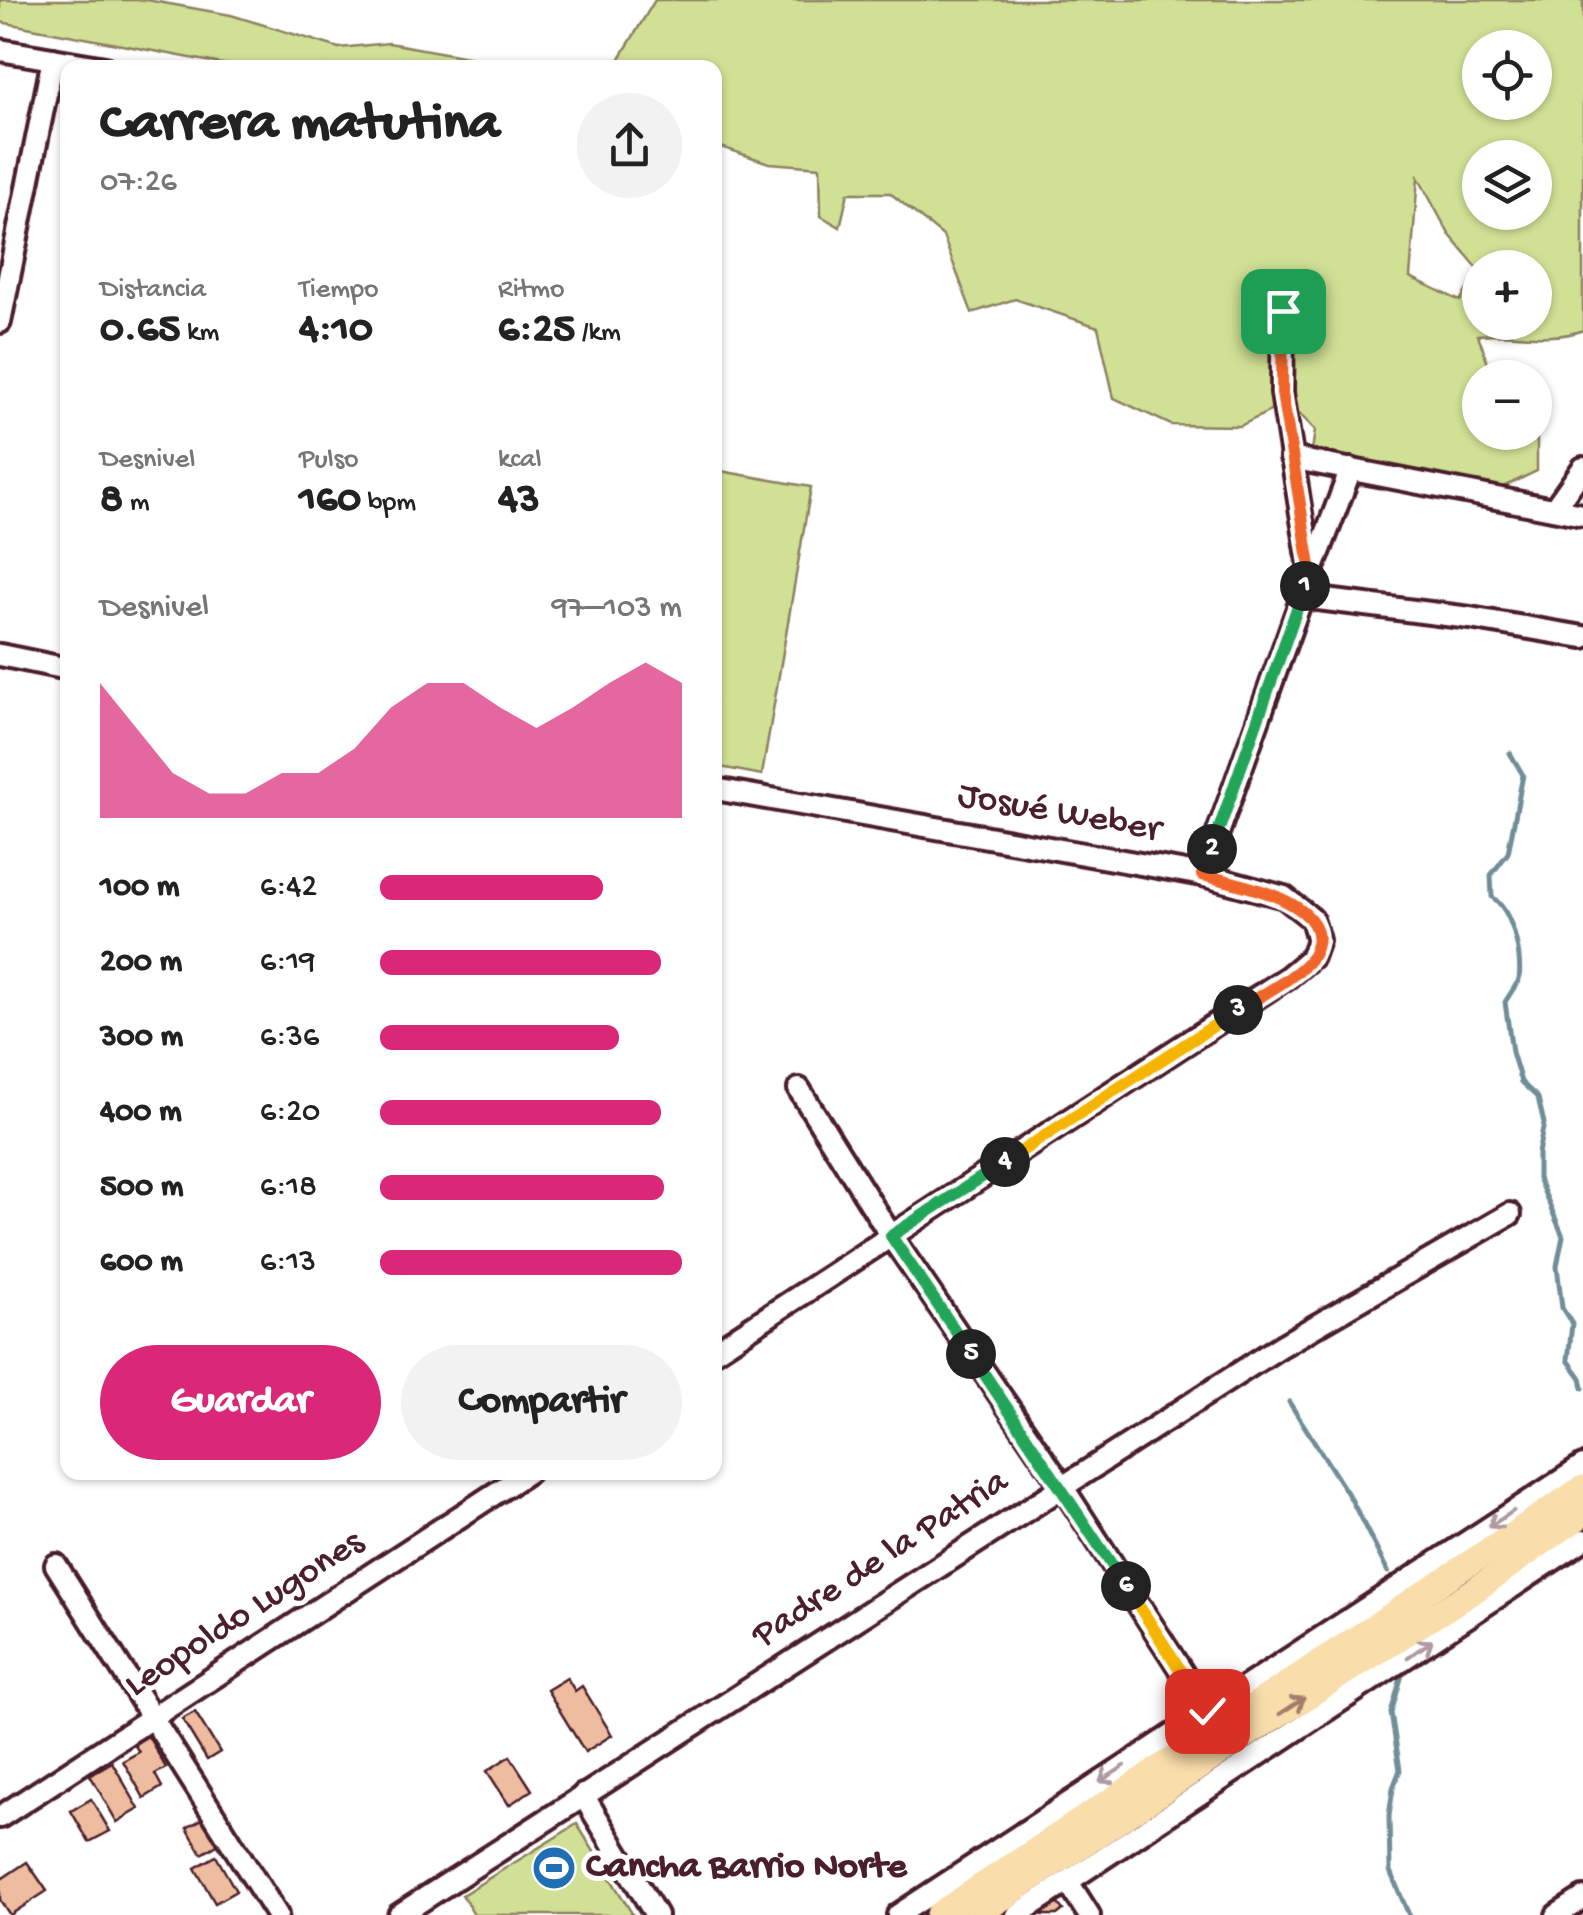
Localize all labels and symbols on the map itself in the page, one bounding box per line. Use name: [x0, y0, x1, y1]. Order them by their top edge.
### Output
pin: [1241, 269, 1326, 354]
pin: 1: [1280, 561, 1330, 611]
street label: Josué Weber: [954, 775, 1167, 854]
pin: 2: [1187, 824, 1237, 874]
pin: 3: [1213, 985, 1263, 1035]
pin: 4: [980, 1137, 1030, 1187]
pin: 5: [946, 1329, 996, 1379]
street label: Padre de la Patria: [744, 1460, 1019, 1660]
one-way arrow: [1487, 1508, 1515, 1529]
street label: Leopoldo Lugones: [117, 1521, 373, 1709]
pin: 6: [1101, 1561, 1151, 1611]
one-way arrow: [1405, 1638, 1433, 1659]
pin: [1165, 1669, 1250, 1754]
one-way arrow: [1277, 1696, 1306, 1717]
one-way arrow: [1098, 1763, 1127, 1784]
sports icon: Cancha Barrio Norte: [531, 1845, 577, 1891]
place label: Cancha Barrio Norte: [586, 1846, 908, 1890]

